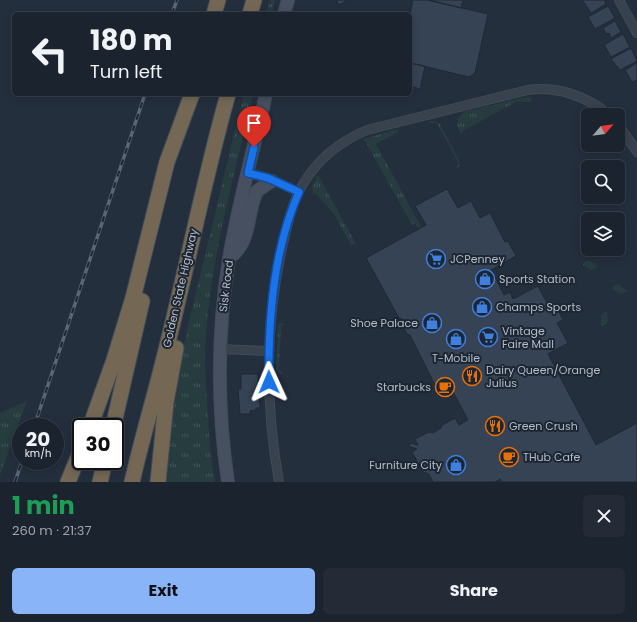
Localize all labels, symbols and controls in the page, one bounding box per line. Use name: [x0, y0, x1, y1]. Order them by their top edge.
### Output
text: 180 m: [90, 21, 173, 60]
icon: left: [24, 28, 76, 80]
text: Turn left: [90, 59, 162, 84]
pin: [237, 106, 271, 147]
north arrow: [581, 108, 625, 152]
map controls: [581, 108, 625, 256]
icon: arrive: [243, 112, 265, 134]
button: search: [581, 160, 625, 204]
button: layers: [581, 212, 625, 256]
street label: Golden State Highway: [159, 226, 202, 349]
supermarket icon: JCPenney: [425, 248, 447, 270]
place label: JCPenney: [450, 251, 505, 267]
street label: Sisk Road: [215, 259, 237, 313]
shop icon: Sports Station: [474, 268, 496, 290]
place label: Sports Station: [499, 271, 575, 287]
shop icon: Champs Sports: [471, 296, 493, 318]
place label: Champs Sports: [496, 299, 581, 315]
shop icon: Shoe Palace: [421, 312, 443, 334]
place label: Shoe Palace: [350, 315, 418, 331]
place label: Vintage Faire Mall: [502, 323, 554, 352]
supermarket icon: Vintage Faire Mall: [477, 326, 499, 348]
shop icon: T-Mobile: [445, 328, 467, 350]
place label: T-Mobile: [432, 350, 480, 366]
position arrow: [248, 361, 290, 403]
place label: Dairy Queen/Orange Julius: [486, 362, 600, 391]
restaurant icon: Dairy Queen/Orange Julius: [461, 365, 483, 387]
cafe icon: Starbucks: [434, 376, 456, 398]
place label: Starbucks: [376, 379, 431, 395]
restaurant icon: Green Crush: [484, 415, 506, 437]
speed limit sign: 30: [72, 418, 124, 470]
place label: Green Crush: [509, 418, 578, 434]
text: 20: [26, 425, 50, 453]
text: km/h: [25, 446, 51, 461]
cafe icon: THub Cafe: [498, 446, 520, 468]
place label: THub Cafe: [523, 449, 581, 465]
shop icon: Furniture City: [445, 454, 467, 476]
place label: Furniture City: [369, 457, 443, 473]
text: 1 min: [12, 489, 75, 522]
button: close: [583, 495, 625, 537]
text: 260 m · 21:37: [12, 521, 92, 540]
button: Exit: [12, 568, 315, 614]
button: Share: [323, 568, 625, 614]

